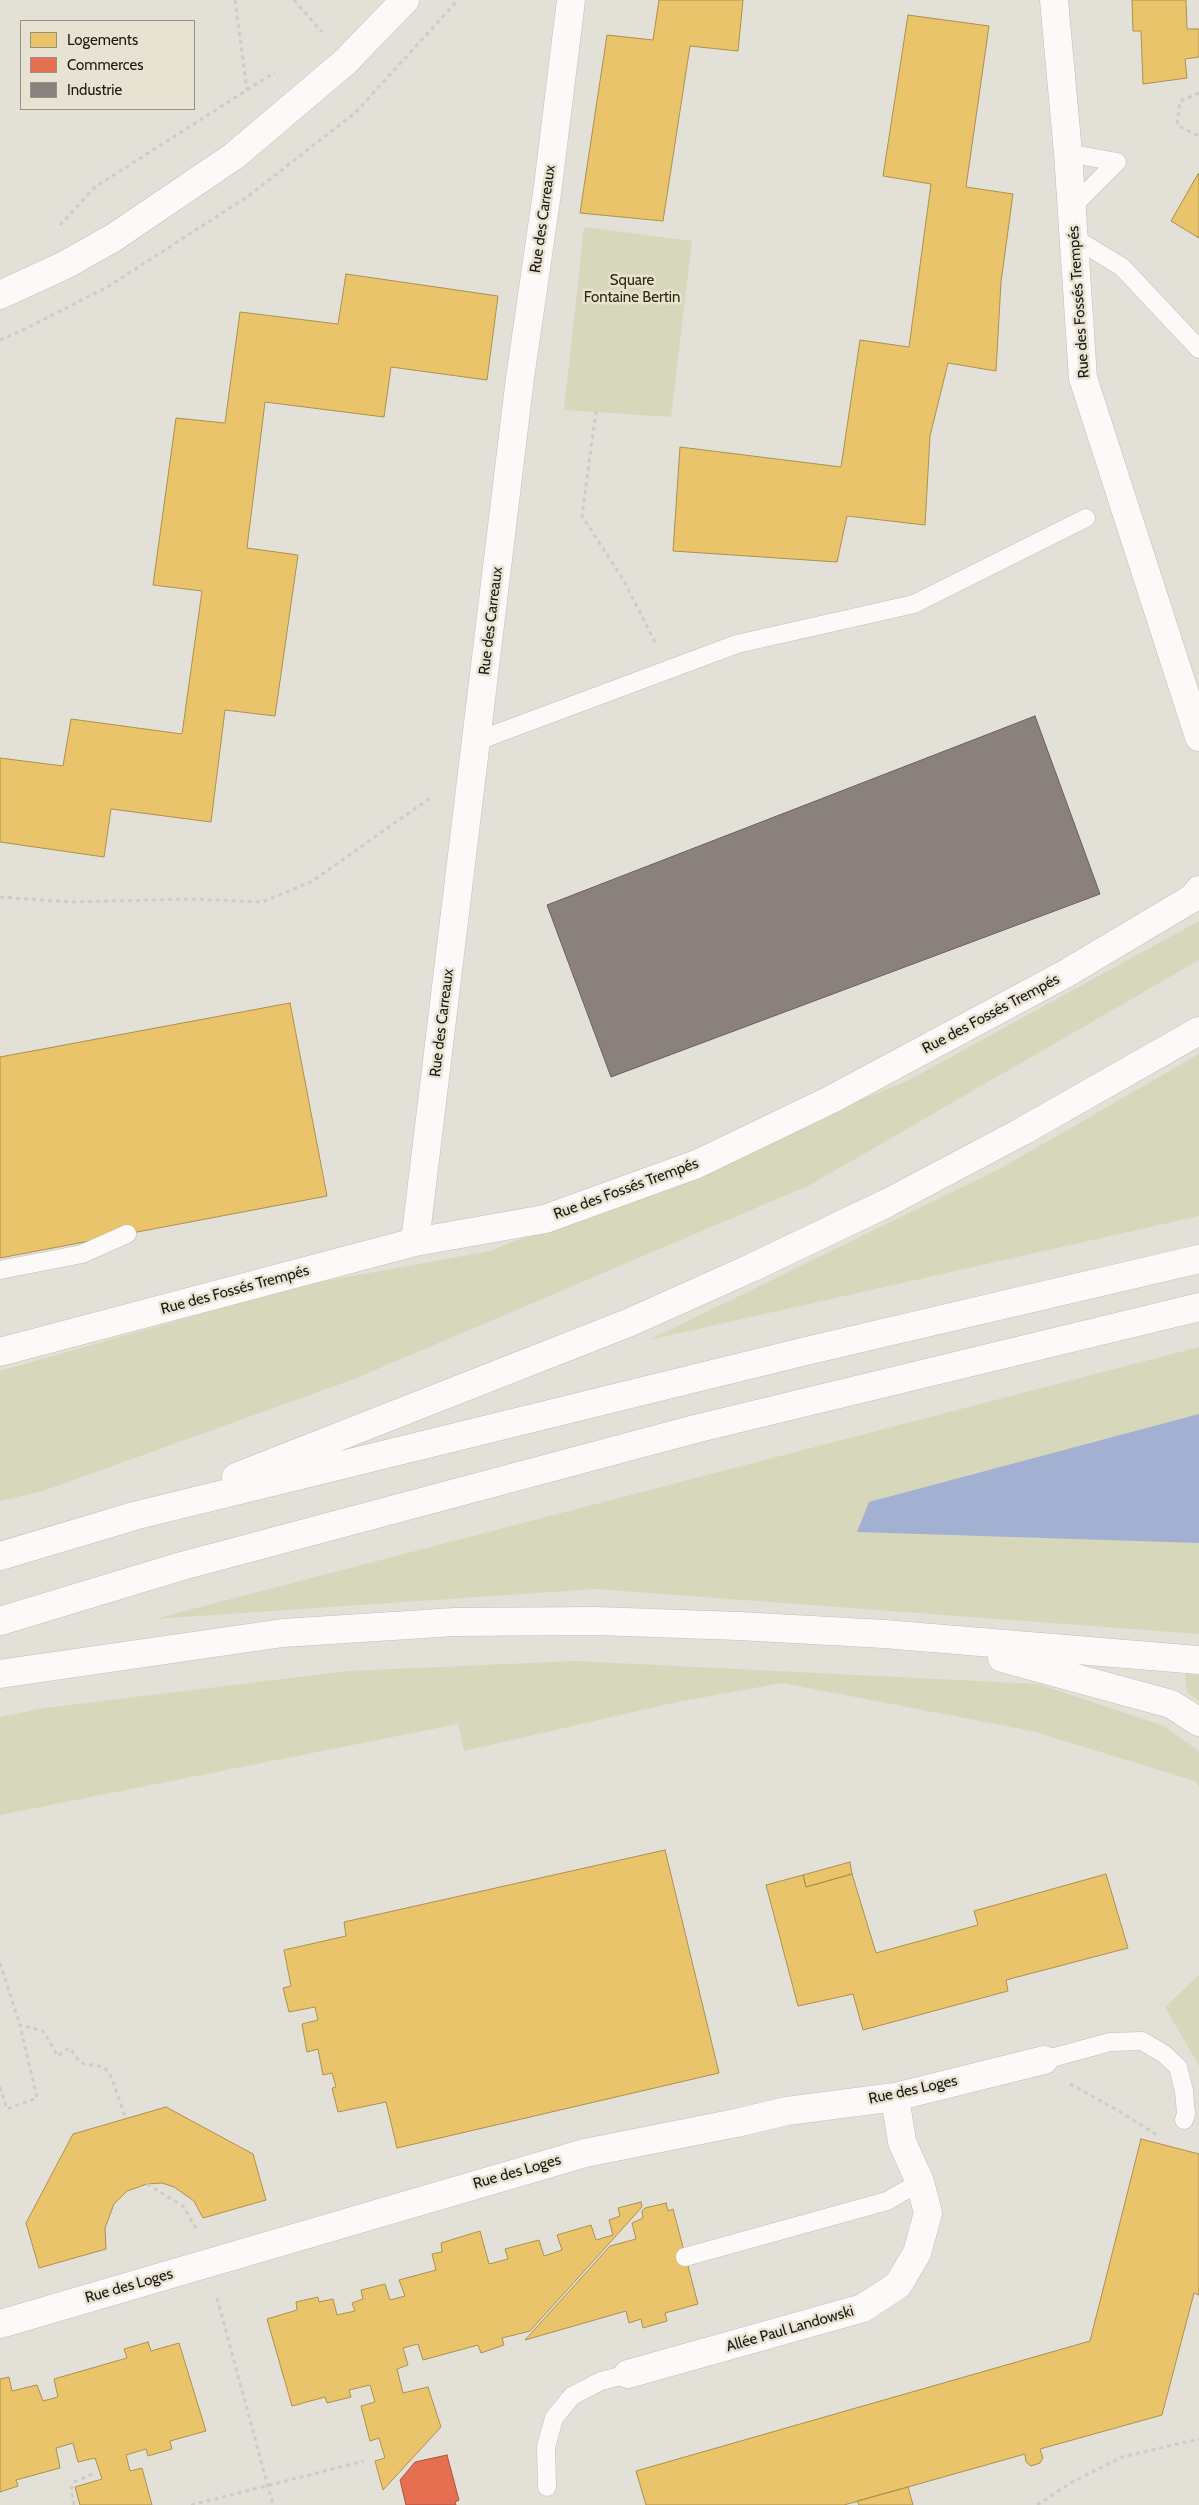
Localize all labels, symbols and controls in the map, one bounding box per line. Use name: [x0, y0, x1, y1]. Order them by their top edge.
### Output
legend: [20, 20, 195, 110]
text: Logements: [67, 31, 138, 49]
text: Commerces: [67, 56, 143, 74]
text: Industrie: [67, 81, 122, 99]
street label: Rue des Carreaux: [527, 164, 559, 274]
street label: Rue des Fossés Trempés: [1065, 225, 1093, 379]
park label: Square Fontaine Bertin: [584, 272, 680, 307]
street label: Rue des Carreaux: [475, 566, 507, 676]
street label: Rue des Carreaux: [426, 968, 458, 1078]
street label: Rue des Fossés Trempés: [919, 970, 1063, 1058]
street label: Rue des Fossés Trempés: [551, 1154, 701, 1224]
street label: Rue des Fossés Trempés: [159, 1262, 311, 1318]
street label: Rue des Loges: [867, 2072, 959, 2108]
street label: Rue des Loges: [471, 2151, 563, 2193]
street label: Rue des Loges: [83, 2265, 175, 2307]
street label: Allée Paul Landowski: [724, 2302, 856, 2356]

